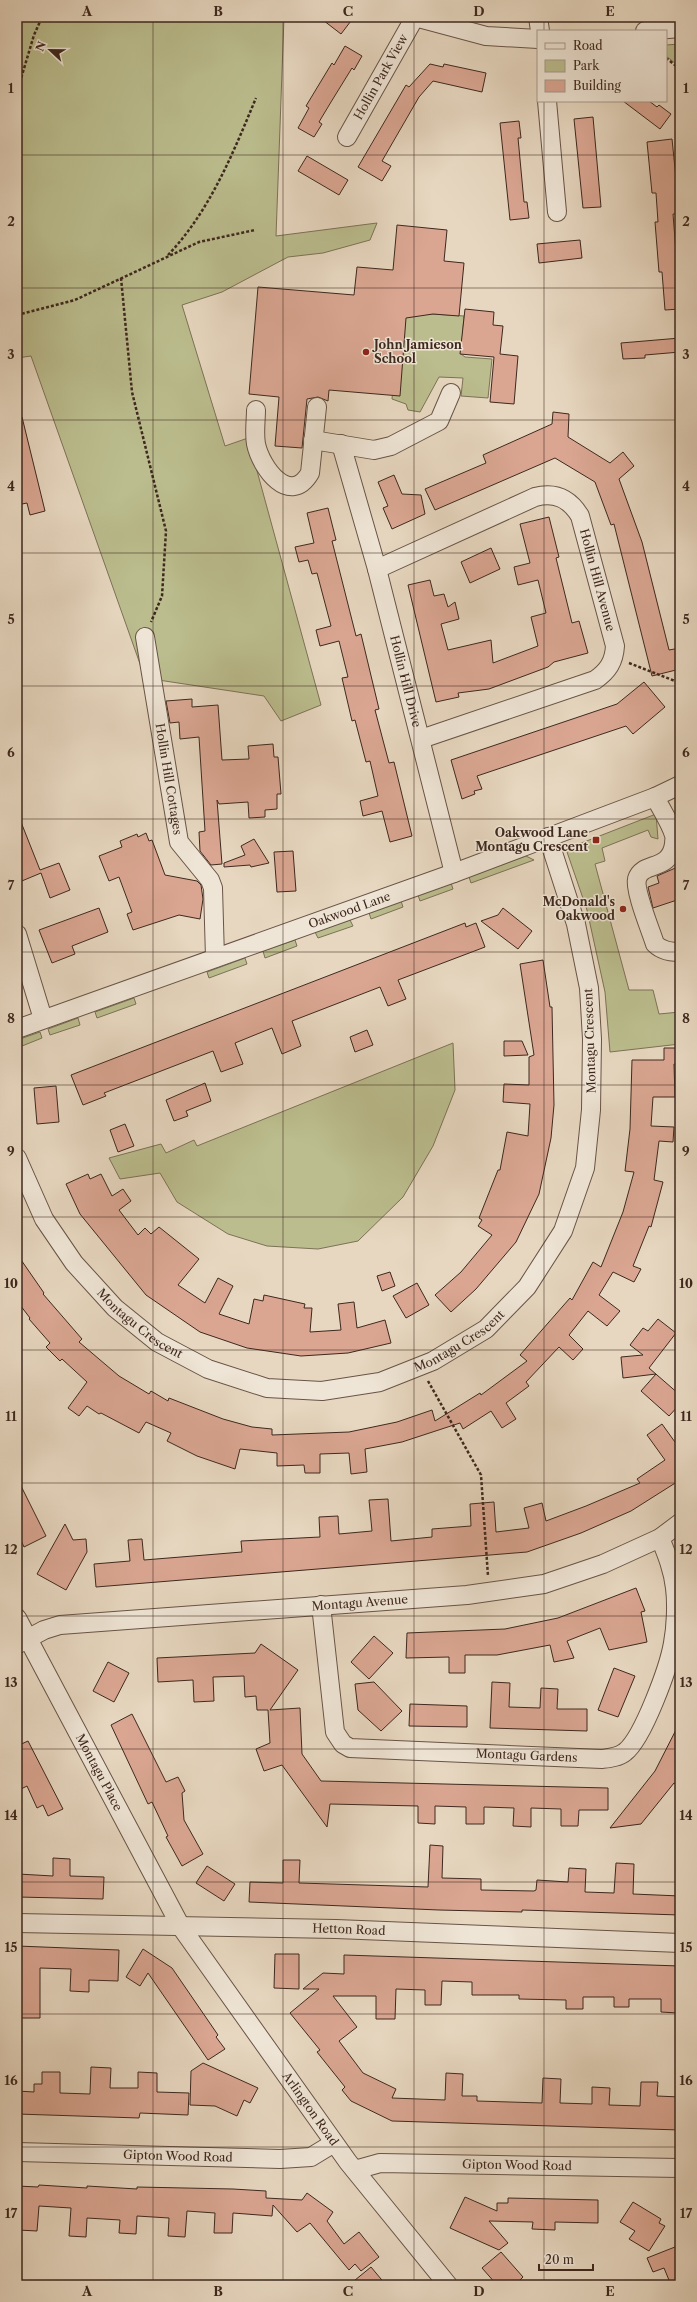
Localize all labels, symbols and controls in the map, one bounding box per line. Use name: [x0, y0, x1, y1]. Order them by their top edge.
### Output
text: A: [81, 3, 93, 19]
text: B: [213, 3, 223, 19]
text: C: [343, 3, 353, 19]
text: D: [473, 3, 485, 19]
text: E: [605, 3, 615, 19]
north arrow: [30, 30, 70, 70]
street label: Hollin Park View: [350, 30, 411, 122]
legend: [537, 30, 667, 102]
text: Road: [573, 38, 603, 53]
text: N: [32, 39, 49, 53]
text: Park: [573, 58, 600, 73]
text: Building: [573, 78, 621, 93]
text: 1: [8, 80, 14, 96]
text: 1: [683, 80, 689, 96]
text: 2: [7, 213, 15, 229]
text: 2: [682, 213, 690, 229]
place label: John Jamieson School: [372, 337, 463, 366]
text: 3: [7, 346, 15, 362]
text: 3: [682, 346, 690, 362]
marker: John Jamieson School: [361, 347, 371, 357]
text: 4: [7, 478, 15, 494]
text: 4: [682, 478, 690, 494]
street label: Hollin Hill Avenue: [577, 527, 619, 633]
text: 5: [7, 611, 15, 627]
text: 5: [682, 611, 690, 627]
street label: Hollin Hill Drive: [387, 634, 425, 729]
street label: Hollin Hill Cottages: [152, 722, 186, 836]
text: 6: [7, 744, 15, 760]
text: 6: [682, 744, 690, 760]
place label: Oakwood Lane Montagu Crescent: [475, 825, 588, 854]
marker: Oakwood Lane Montagu Crescent: [591, 835, 601, 845]
text: 7: [8, 877, 15, 893]
text: 7: [683, 877, 690, 893]
street label: Oakwood Lane: [306, 888, 393, 931]
place label: McDonald's Oakwood: [542, 894, 615, 923]
marker: McDonald's Oakwood: [618, 904, 628, 914]
street label: Montagu Crescent: [580, 988, 599, 1094]
text: 8: [7, 1010, 15, 1026]
text: 8: [682, 1010, 690, 1026]
text: 9: [7, 1143, 15, 1159]
text: 9: [682, 1143, 690, 1159]
text: 10: [4, 1275, 18, 1291]
text: 10: [679, 1275, 693, 1291]
street label: Montagu Crescent: [94, 1285, 186, 1362]
street label: Montagu Crescent: [411, 1306, 508, 1375]
text: 11: [5, 1408, 17, 1424]
text: 11: [680, 1408, 692, 1424]
text: 12: [4, 1541, 18, 1557]
text: 12: [679, 1541, 693, 1557]
street label: Montagu Avenue: [311, 1591, 409, 1613]
text: 13: [4, 1674, 18, 1690]
text: 13: [679, 1674, 693, 1690]
street label: Montagu Place: [73, 1731, 126, 1814]
street label: Montagu Gardens: [475, 1745, 578, 1765]
text: 14: [4, 1807, 18, 1823]
text: 14: [679, 1807, 693, 1823]
street label: Hetton Road: [312, 1921, 386, 1938]
text: 15: [4, 1939, 18, 1955]
text: 15: [679, 1939, 693, 1955]
street label: Arlington Road: [279, 2068, 342, 2149]
text: 16: [4, 2072, 18, 2088]
text: 16: [679, 2072, 693, 2088]
street label: Gipton Wood Road: [123, 2147, 234, 2165]
street label: Gipton Wood Road: [462, 2156, 573, 2173]
text: 17: [5, 2205, 18, 2221]
text: 17: [680, 2205, 693, 2221]
scale bar: [539, 2246, 593, 2272]
text: 20 m: [545, 2252, 574, 2267]
text: A: [81, 2283, 93, 2299]
text: B: [213, 2283, 223, 2299]
text: C: [343, 2283, 353, 2299]
text: D: [473, 2283, 485, 2299]
text: E: [605, 2283, 615, 2299]

